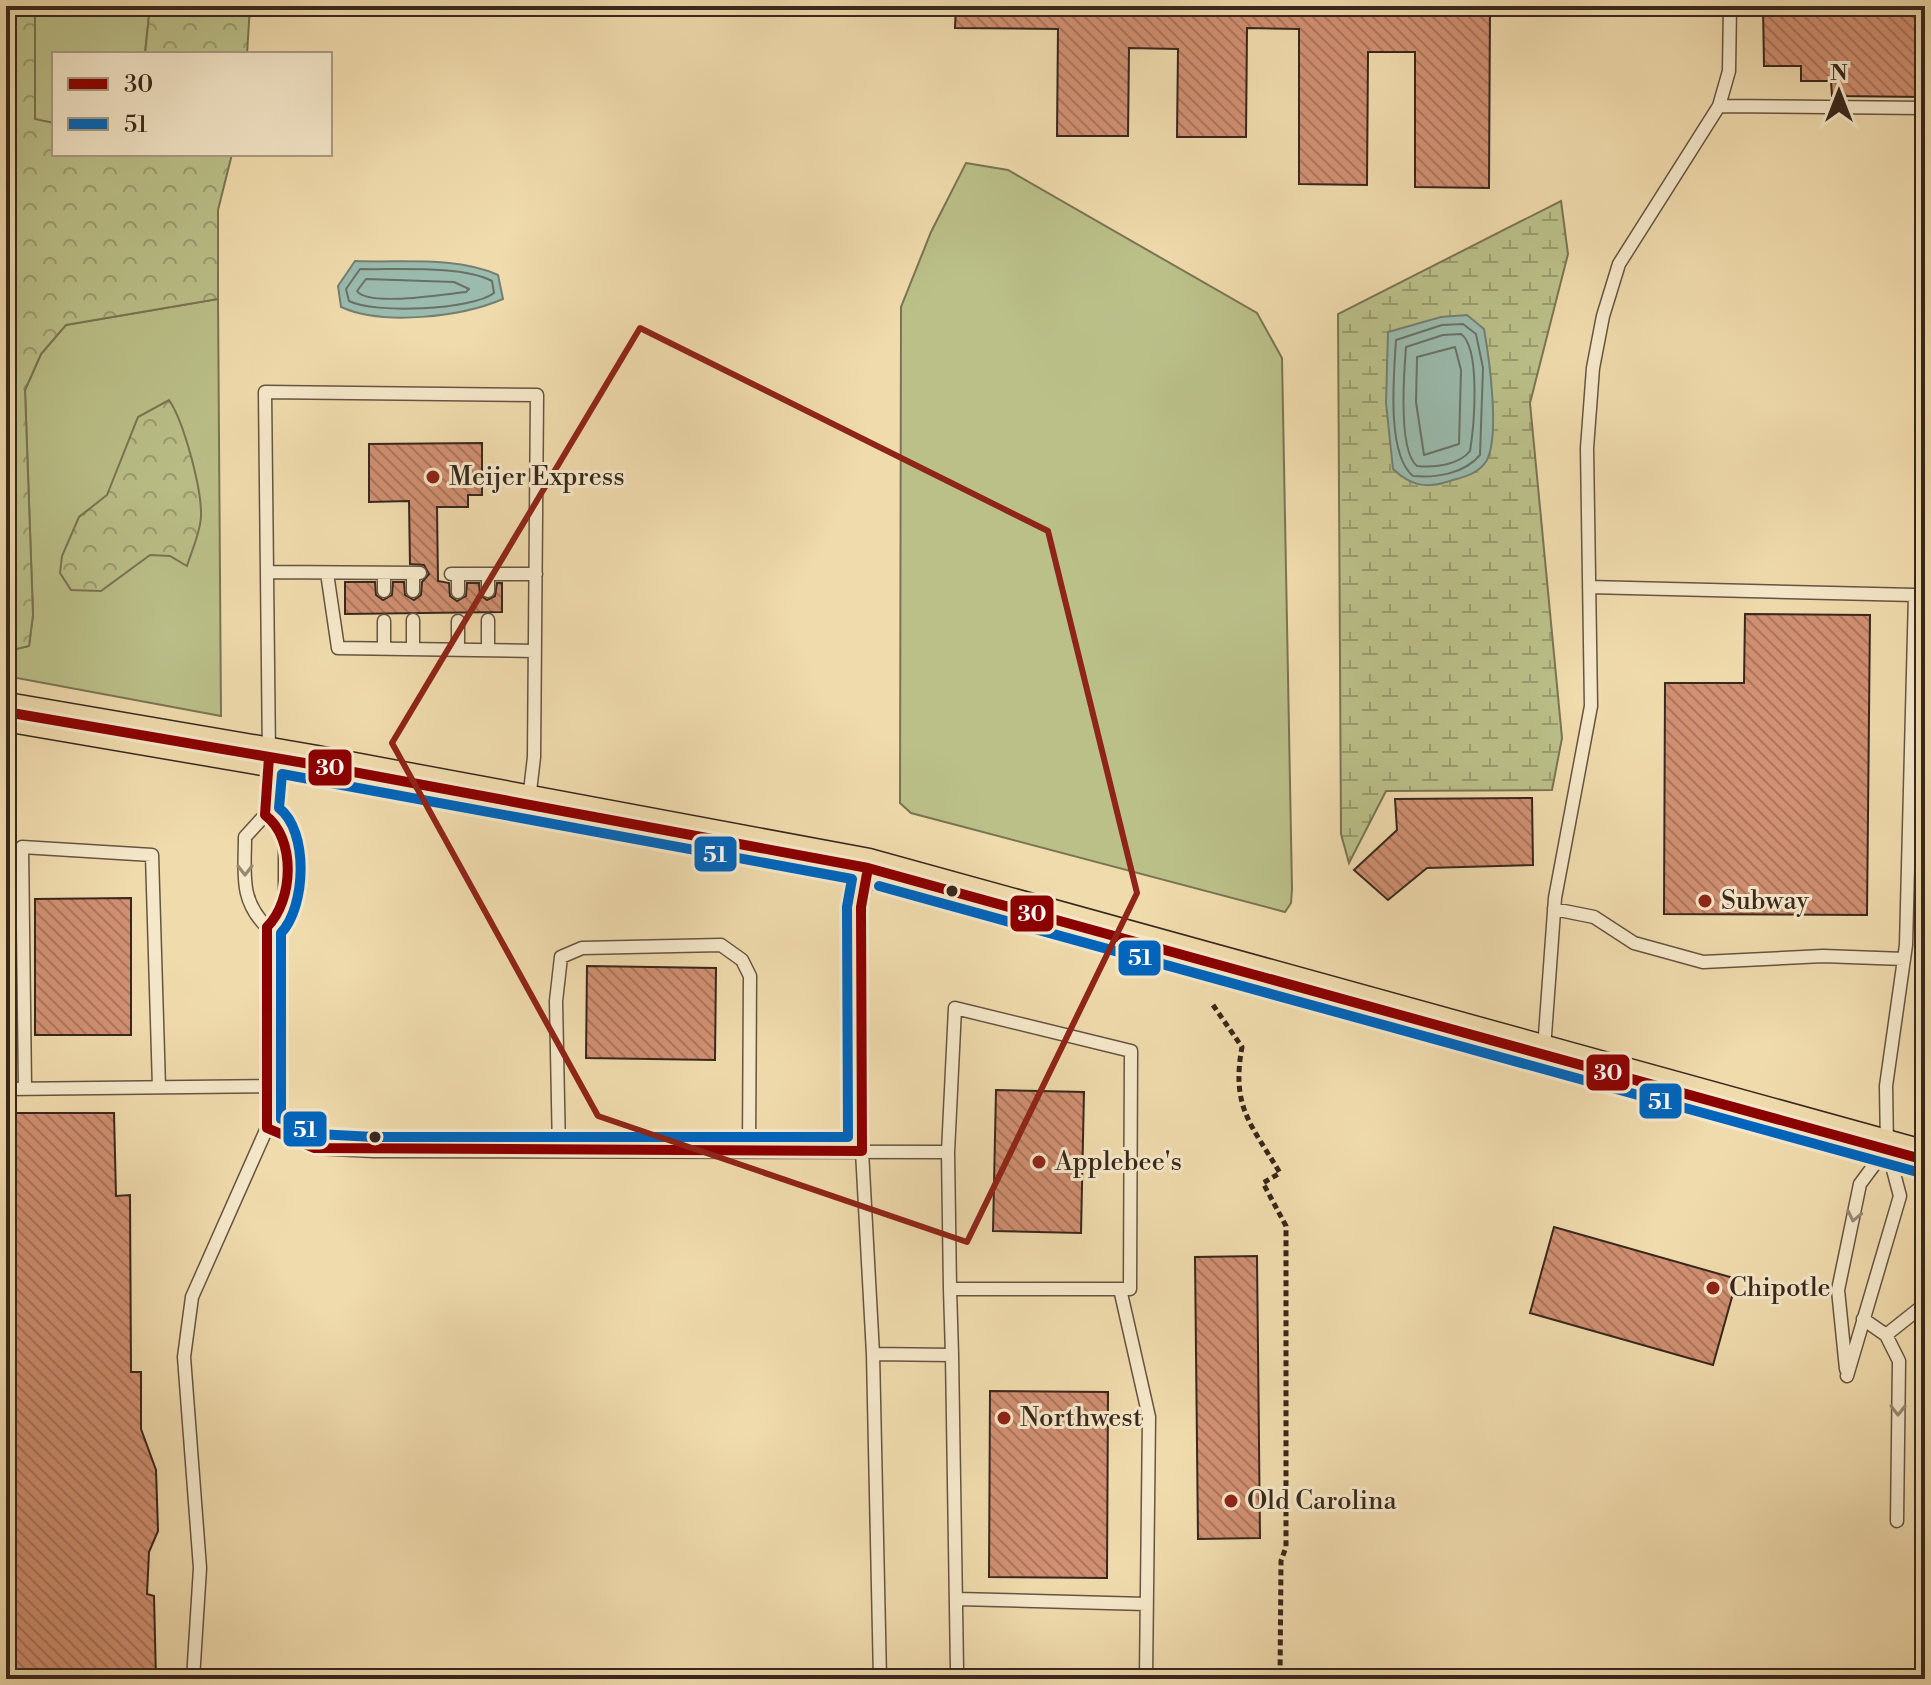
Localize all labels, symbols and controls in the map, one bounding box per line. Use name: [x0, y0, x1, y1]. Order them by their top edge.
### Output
legend: [52, 52, 332, 156]
north arrow: [1799, 52, 1879, 132]
text: N: [1830, 60, 1848, 87]
text: 30: [124, 70, 153, 100]
text: 51: [124, 110, 148, 140]
place label: Meijer Express: [449, 461, 625, 493]
marker: Meijer Express: [424, 468, 442, 486]
line badge: 30: [307, 748, 353, 787]
text: 30: [315, 755, 345, 782]
line badge: 51: [693, 835, 738, 873]
text: 51: [703, 842, 728, 869]
one-way arrow: [236, 864, 254, 877]
unlabelled marker: [944, 883, 960, 899]
place label: Subway: [1721, 885, 1809, 917]
marker: Subway: [1696, 892, 1714, 910]
line badge: 30: [1009, 894, 1055, 933]
text: 30: [1017, 901, 1047, 928]
line badge: 51: [1117, 939, 1162, 977]
text: 51: [1128, 945, 1153, 972]
line badge: 30: [1585, 1053, 1631, 1092]
text: 30: [1593, 1060, 1623, 1087]
line badge: 51: [1638, 1082, 1683, 1120]
text: 51: [1648, 1089, 1673, 1116]
line badge: 51: [282, 1110, 328, 1148]
text: 51: [293, 1117, 318, 1144]
unlabelled marker: [367, 1129, 383, 1145]
place label: Applebee's: [1054, 1146, 1182, 1178]
marker: Applebee's: [1030, 1153, 1048, 1171]
one-way arrow: [1846, 1209, 1863, 1223]
place label: Chipotle: [1729, 1272, 1831, 1304]
marker: Chipotle: [1704, 1279, 1722, 1297]
place label: Northwest: [1020, 1402, 1142, 1434]
one-way arrow: [1890, 1404, 1907, 1417]
marker: Northwest: [995, 1409, 1013, 1427]
place label: Old Carolina: [1247, 1485, 1397, 1517]
marker: Old Carolina: [1222, 1492, 1240, 1510]

